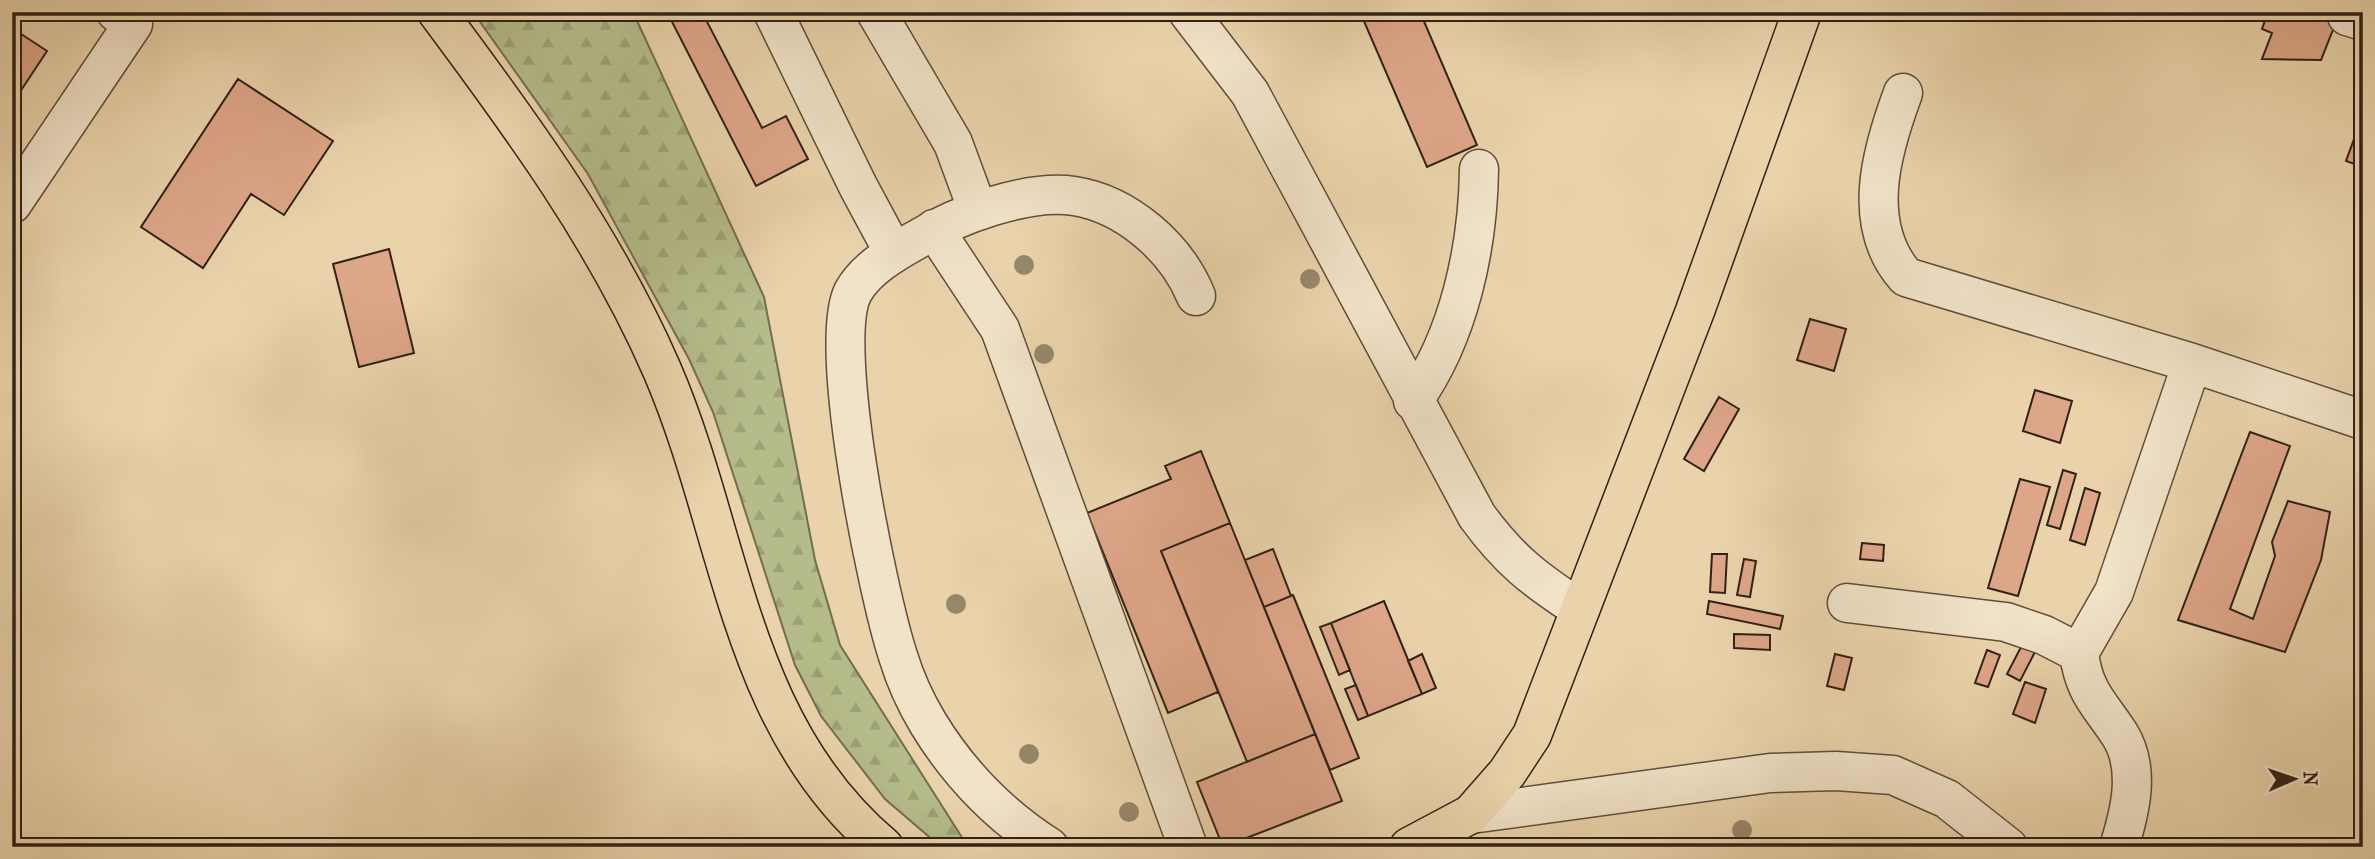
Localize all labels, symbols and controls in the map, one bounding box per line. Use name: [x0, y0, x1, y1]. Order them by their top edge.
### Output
north arrow: [2260, 744, 2330, 814]
text: N: [2299, 771, 2321, 787]

